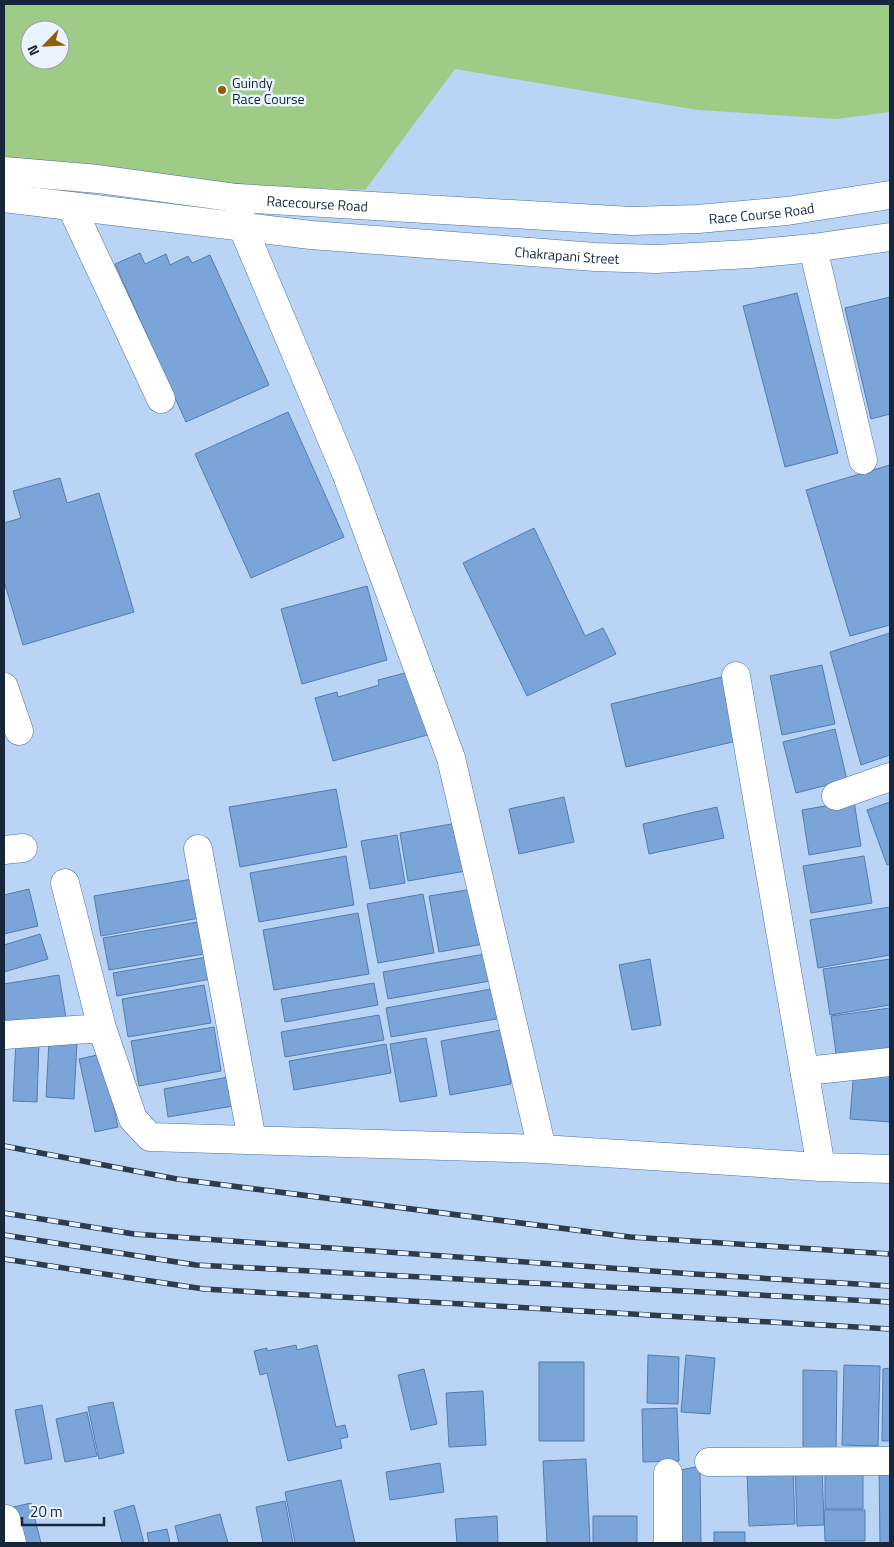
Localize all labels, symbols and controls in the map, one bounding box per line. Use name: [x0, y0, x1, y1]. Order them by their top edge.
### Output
north arrow: [20, 20, 70, 70]
text: N: [21, 42, 44, 59]
place label: Guindy Race Course: [232, 72, 305, 109]
marker: Guindy Race Course: [216, 84, 228, 96]
street label: Racecourse Road: [266, 189, 369, 216]
street label: Race Course Road: [708, 196, 816, 229]
street label: Chakrapani Street: [514, 240, 620, 268]
scale bar: [22, 1494, 105, 1526]
text: 20 m: [30, 1500, 63, 1523]

